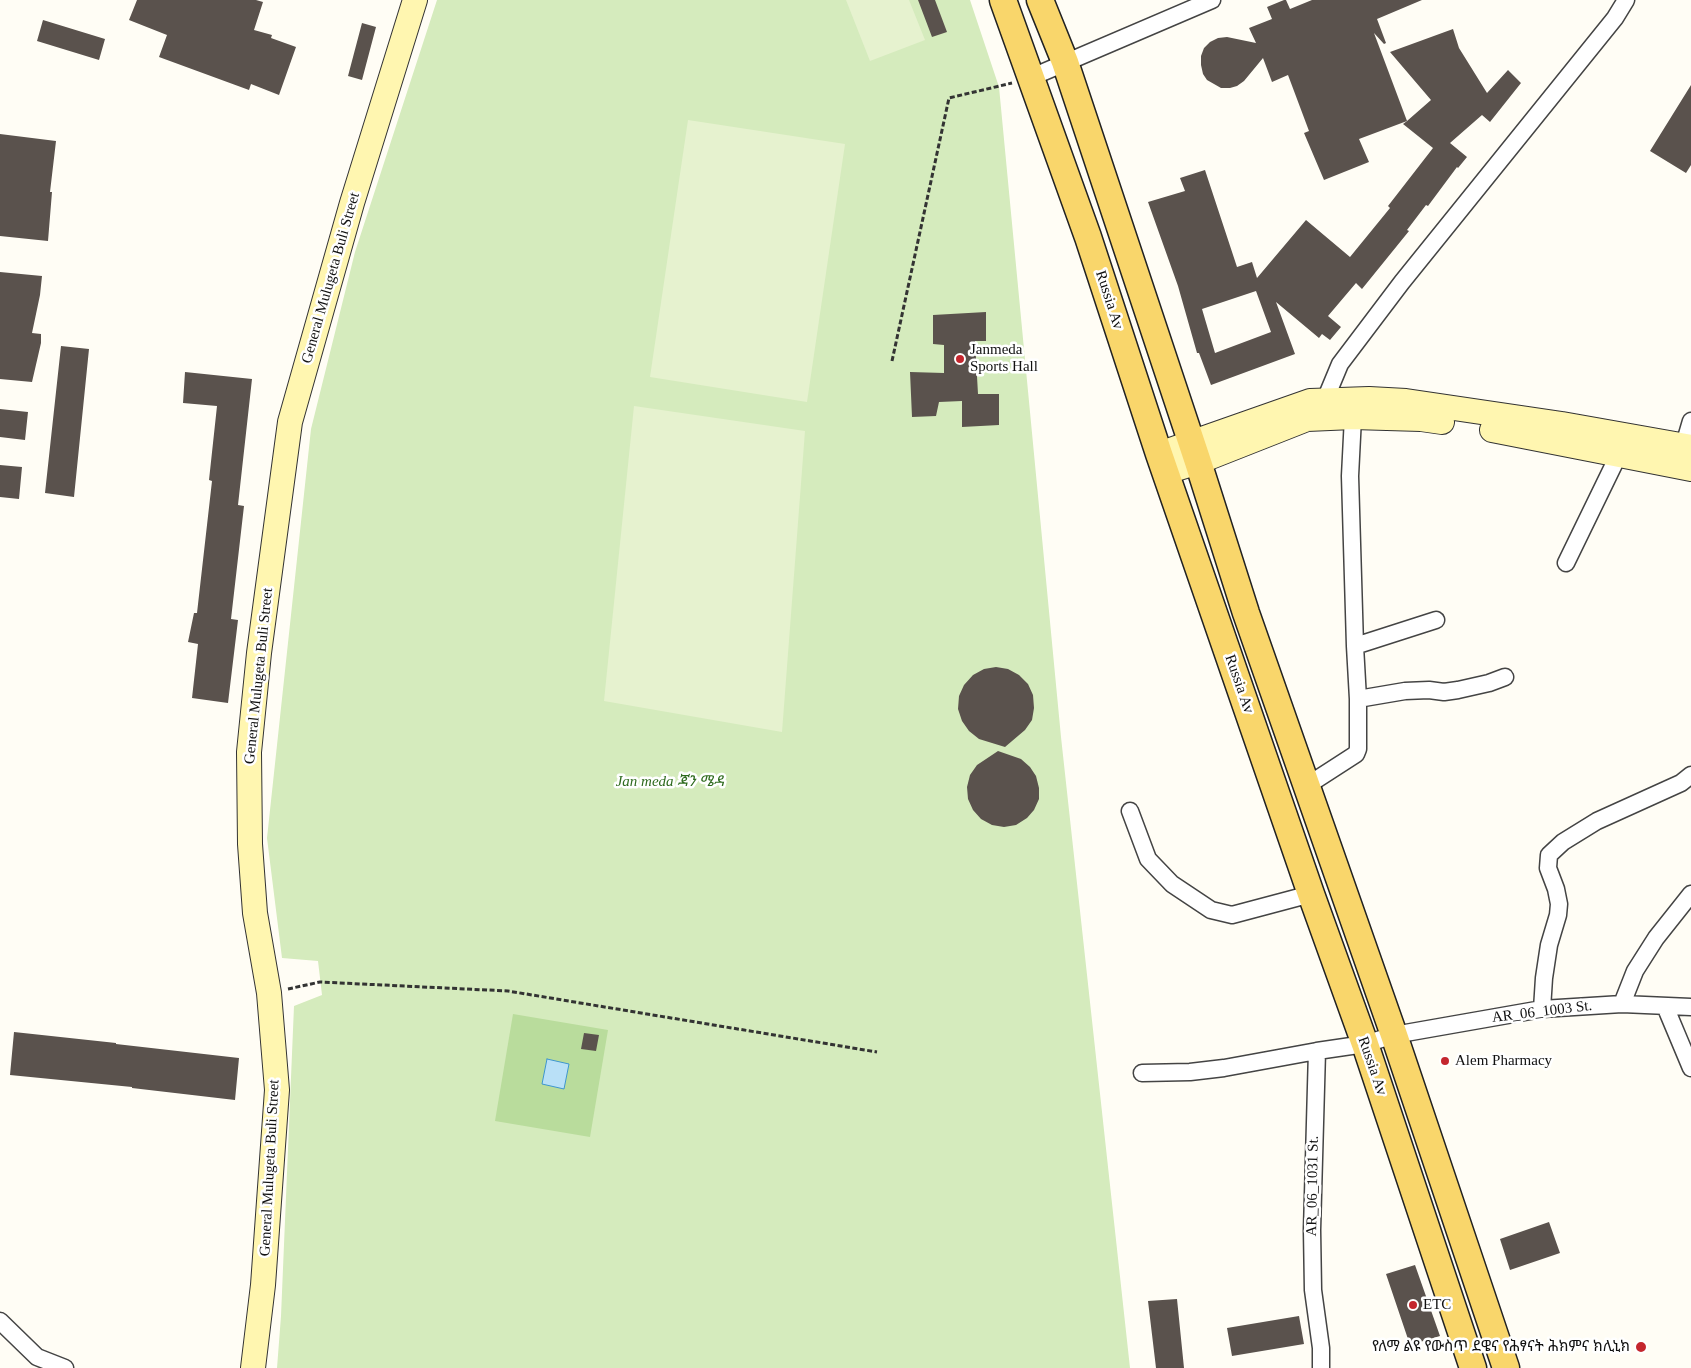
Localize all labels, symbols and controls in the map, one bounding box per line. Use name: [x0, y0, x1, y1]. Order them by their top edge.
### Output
street label: General Mulugeta Buli Street: [298, 190, 364, 366]
street label: Russia Av: [1091, 268, 1127, 332]
place label: Janmeda Sports Hall: [970, 341, 1038, 376]
marker: Janmeda Sports Hall: [954, 353, 966, 365]
street label: General Mulugeta Buli Street: [241, 587, 277, 765]
street label: Russia Av: [1221, 652, 1257, 716]
park label: Jan meda ጃን ሜዳ: [616, 773, 724, 791]
street label: AR_06_1003 St.: [1491, 997, 1593, 1027]
street label: Russia Av: [1354, 1034, 1390, 1098]
place label: Alem Pharmacy: [1455, 1052, 1552, 1070]
marker: Alem Pharmacy: [1439, 1055, 1451, 1067]
street label: General Mulugeta Buli Street: [256, 1079, 284, 1257]
street label: AR_06_1031 St.: [1303, 1135, 1323, 1237]
place label: ETC: [1423, 1296, 1451, 1314]
marker: ETC: [1407, 1299, 1419, 1311]
place label: የለማ ልዩ የውስጥ ደዌና የሕፃናት ሕክምና ክሊኒክ: [1372, 1338, 1630, 1356]
marker: የለማ ልዩ የውስጥ ደዌና የሕፃናት ሕክምና ክሊኒክ: [1634, 1340, 1648, 1354]

